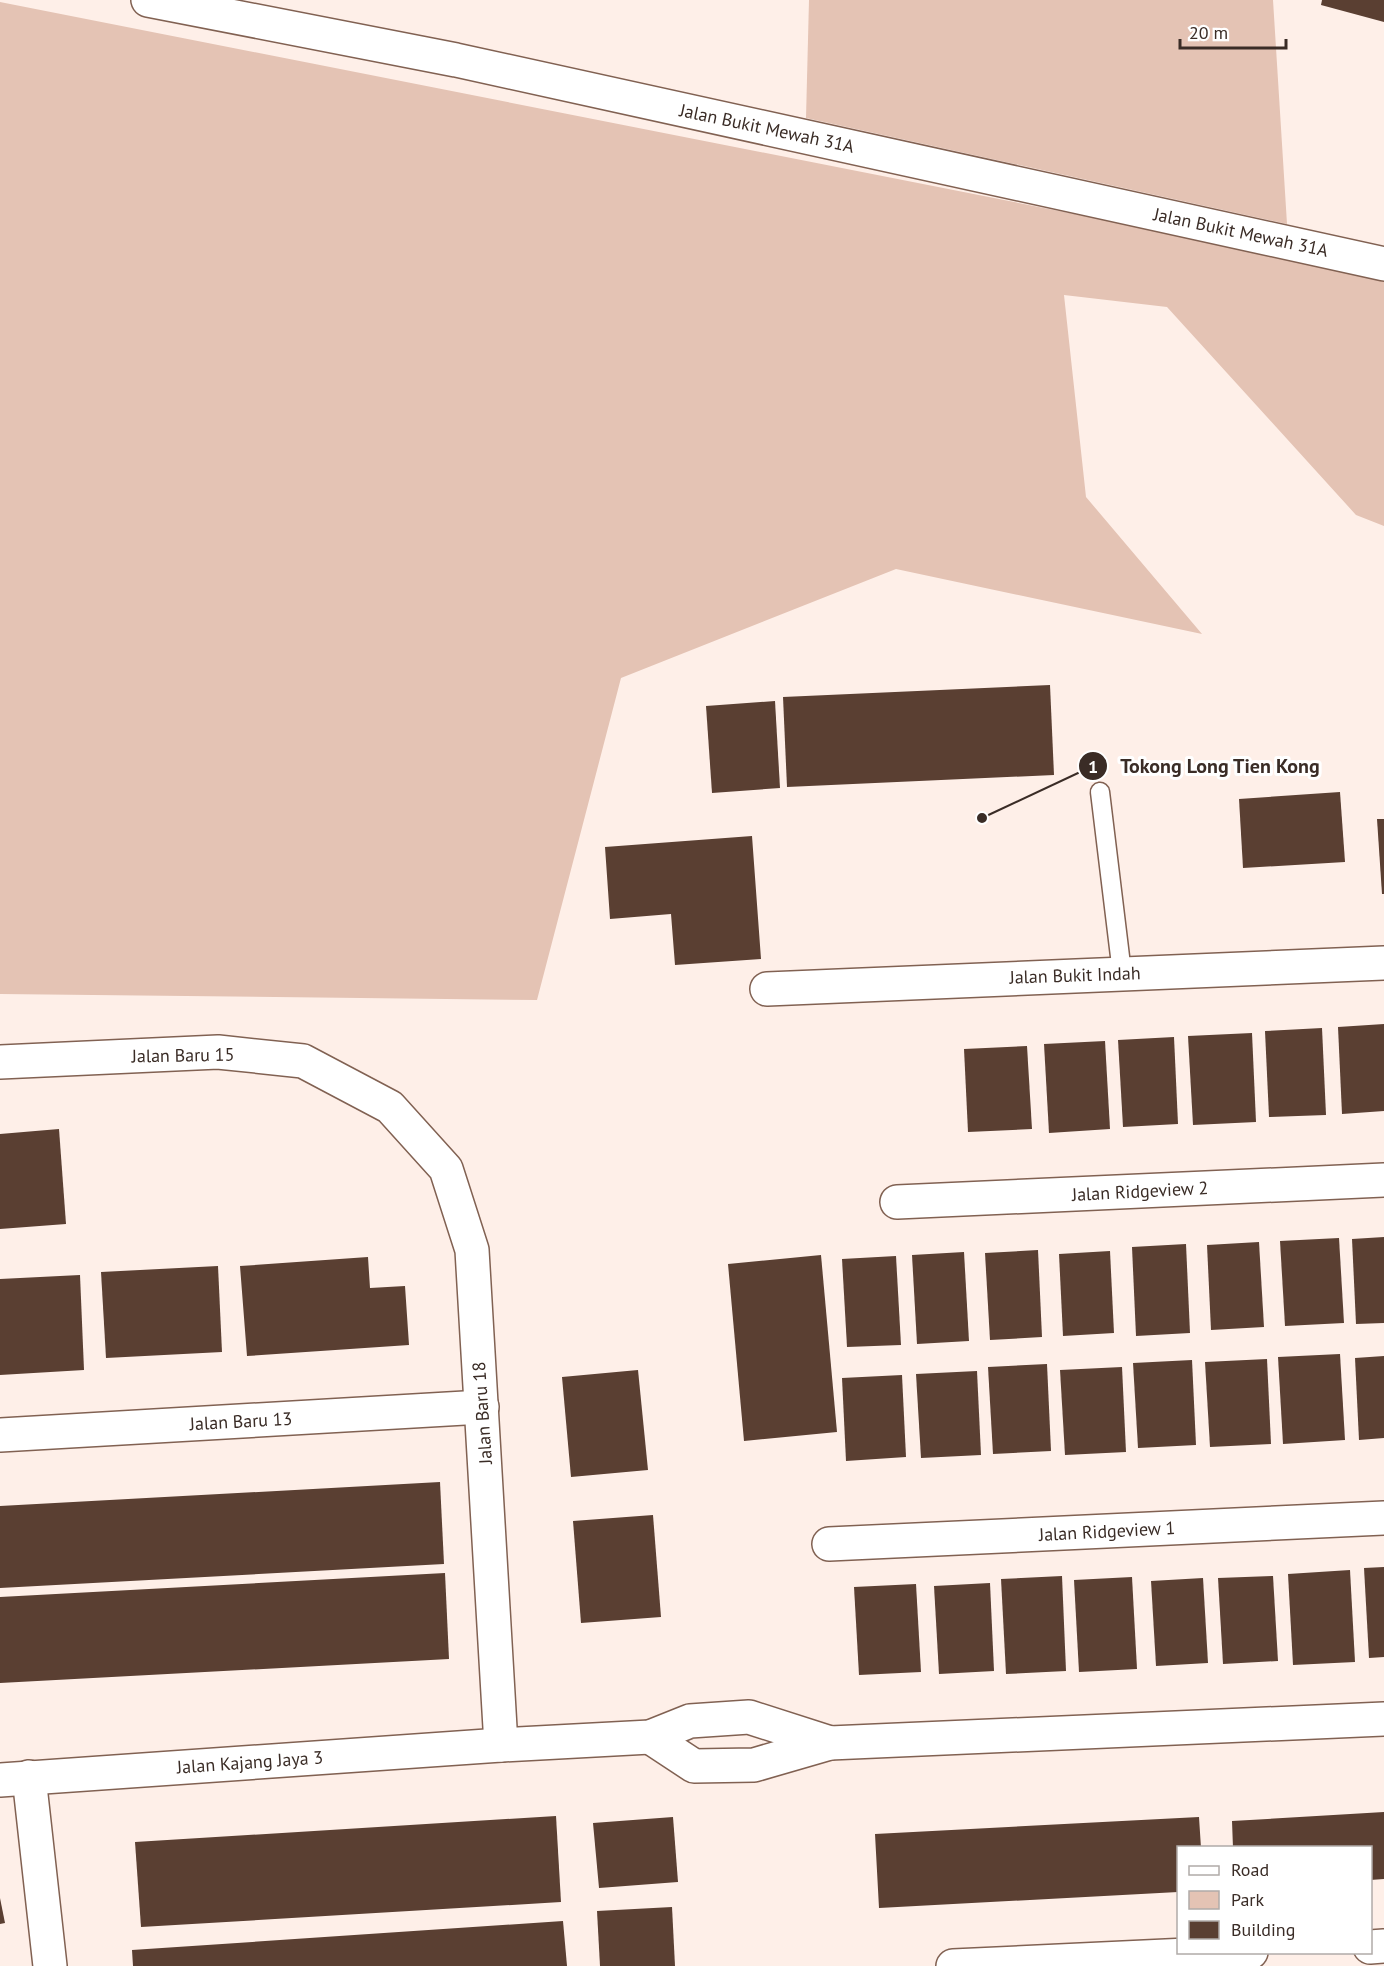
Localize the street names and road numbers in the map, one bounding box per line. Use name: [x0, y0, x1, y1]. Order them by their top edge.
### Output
street label: Jalan Bukit Mewah 31A: [677, 98, 857, 158]
street label: Jalan Bukit Mewah 31A: [1151, 202, 1331, 262]
street label: Jalan Bukit Indah: [1008, 961, 1141, 989]
street label: Jalan Baru 15: [130, 1043, 235, 1067]
street label: Jalan Ridgeview 2: [1070, 1176, 1209, 1206]
street label: Jalan Baru 18: [467, 1361, 497, 1466]
street label: Jalan Baru 13: [188, 1407, 293, 1435]
street label: Jalan Ridgeview 1: [1037, 1516, 1176, 1546]
street label: Jalan Kajang Jaya 3: [175, 1745, 324, 1779]

